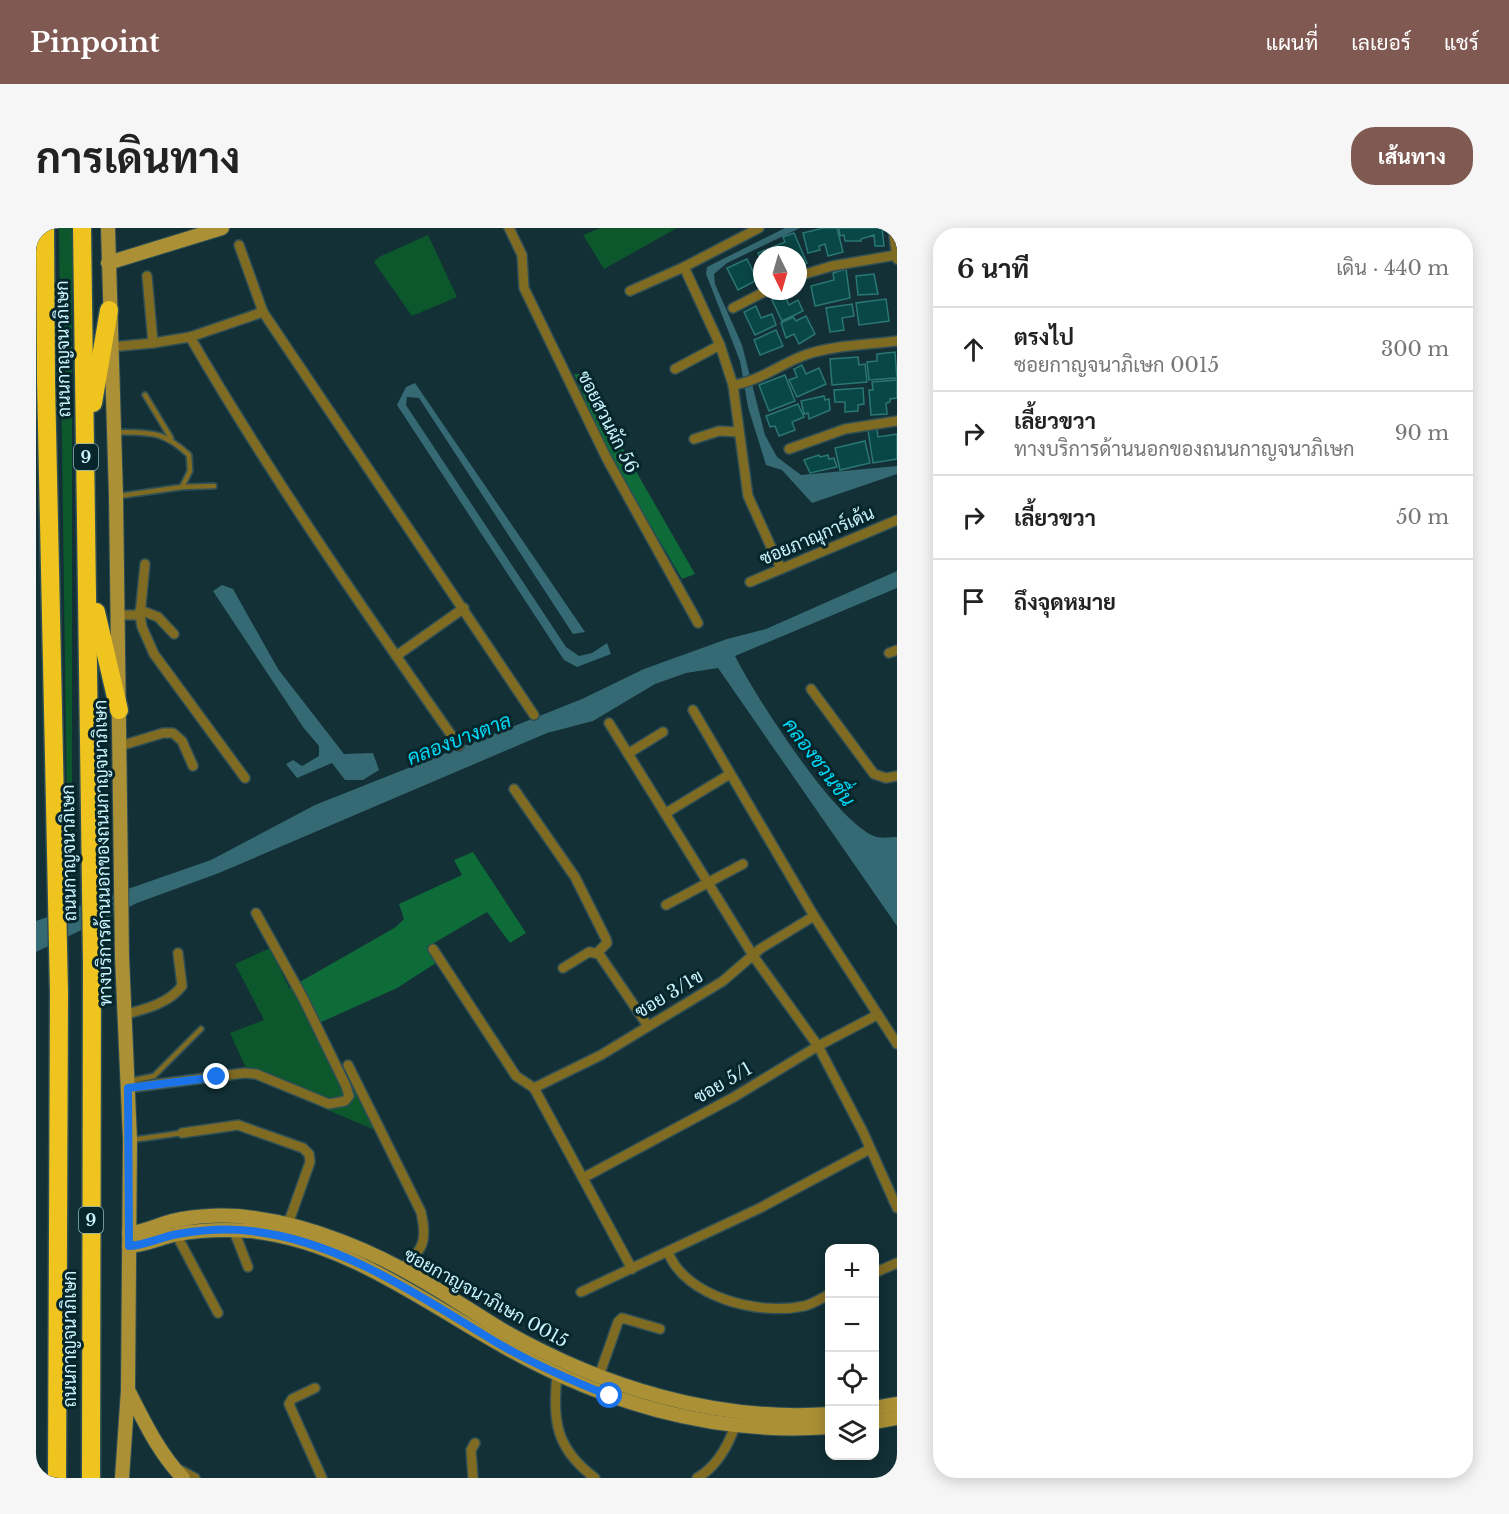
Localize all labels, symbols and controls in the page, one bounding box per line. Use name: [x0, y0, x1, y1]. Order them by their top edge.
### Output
text: Pinpoint: [30, 25, 160, 60]
text: แผนที่: [1266, 30, 1318, 56]
text: เลเยอร์: [1351, 30, 1411, 56]
text: แชร์: [1444, 30, 1479, 56]
button: เส้นทาง: [1351, 127, 1473, 185]
text: การเดินทาง: [36, 132, 240, 184]
north arrow: [753, 246, 807, 300]
text: 6 นาที: [957, 253, 1029, 285]
text: เดิน · 440 m: [1336, 256, 1449, 280]
street label: ถนนกาญจนาภิเษก: [51, 280, 75, 418]
text: ตรงไป: [1014, 324, 1074, 351]
icon: ahead: [957, 333, 990, 366]
text: 300 m: [1381, 337, 1449, 361]
text: ซอยกาญจนาภิเษก 0015: [1014, 353, 1219, 377]
street label: ซอยสวนผัก 56: [573, 367, 643, 477]
text: เลี้ยวขวา: [1014, 408, 1096, 435]
icon: right: [957, 417, 990, 450]
text: 90 m: [1395, 421, 1449, 445]
text: ทางบริการด้านนอกของถนนกาญจนาภิเษก: [1014, 437, 1354, 461]
road number: 9: [74, 444, 98, 470]
street label: ซอยภาณุการ์เด้น: [756, 500, 878, 571]
icon: right: [957, 501, 990, 534]
text: เลี้ยวขวา: [1014, 505, 1096, 532]
text: 50 m: [1396, 505, 1449, 529]
icon: arrive: [957, 585, 990, 618]
text: ถึงจุดหมาย: [1014, 589, 1116, 616]
street label: ทางบริการด้านนอกของถนนกาญจนาภิเษก: [88, 700, 117, 1006]
water label: คลองบางตาล: [404, 708, 514, 770]
water label: คลองชวนชื่น: [778, 710, 864, 811]
street label: ถนนกาญจนาภิเษก: [57, 784, 81, 922]
street label: ซอย 3/1ข: [631, 965, 707, 1023]
street label: ซอย 5/1: [690, 1058, 756, 1108]
route end: [203, 1063, 229, 1089]
road number: 9: [79, 1207, 103, 1233]
street label: ซอยกาญจนาภิเษก 0015: [400, 1244, 572, 1352]
map controls: [825, 1244, 879, 1460]
button: +: [825, 1244, 879, 1298]
street label: ถนนกาญจนาภิเษก: [59, 1271, 81, 1407]
button: −: [825, 1298, 879, 1352]
button: locate: [825, 1352, 879, 1406]
route start: [596, 1382, 622, 1408]
button: layers: [825, 1406, 879, 1460]

